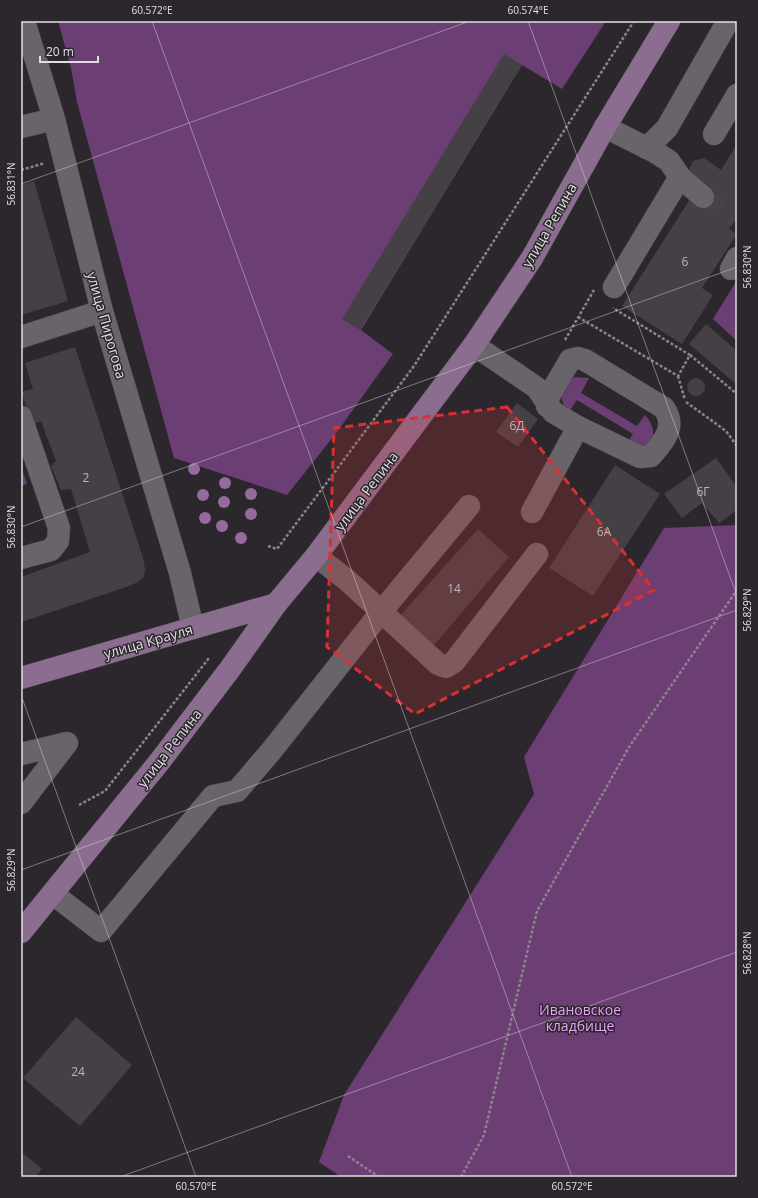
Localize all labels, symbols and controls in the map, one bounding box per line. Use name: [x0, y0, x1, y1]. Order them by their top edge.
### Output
text: 60.572°E: [131, 3, 173, 17]
text: 60.574°E: [507, 3, 549, 17]
scale bar: [40, 38, 98, 64]
text: 20 m: [46, 43, 74, 60]
text: 56.831°N: [4, 162, 18, 206]
street label: улица Репина: [517, 179, 581, 271]
text: 56.830°N: [740, 245, 754, 289]
house number: 6: [682, 253, 689, 270]
street label: улица Пирогова: [83, 269, 131, 381]
house number: 6Д: [509, 417, 525, 434]
street label: улица Репина: [330, 448, 402, 534]
house number: 2: [83, 469, 90, 486]
house number: 6Г: [696, 483, 710, 500]
text: 56.830°N: [4, 505, 18, 549]
house number: 6А: [597, 523, 612, 540]
house number: 14: [447, 580, 461, 597]
text: 56.829°N: [740, 588, 754, 632]
street label: улица Крауля: [101, 619, 195, 663]
street label: улица Репина: [132, 705, 206, 791]
text: 56.829°N: [4, 848, 18, 892]
text: 56.828°N: [740, 931, 754, 975]
park label: Ивановское кладбище: [539, 1000, 621, 1035]
house number: 24: [71, 1063, 85, 1080]
text: 60.570°E: [175, 1179, 217, 1193]
text: 60.572°E: [551, 1179, 593, 1193]

